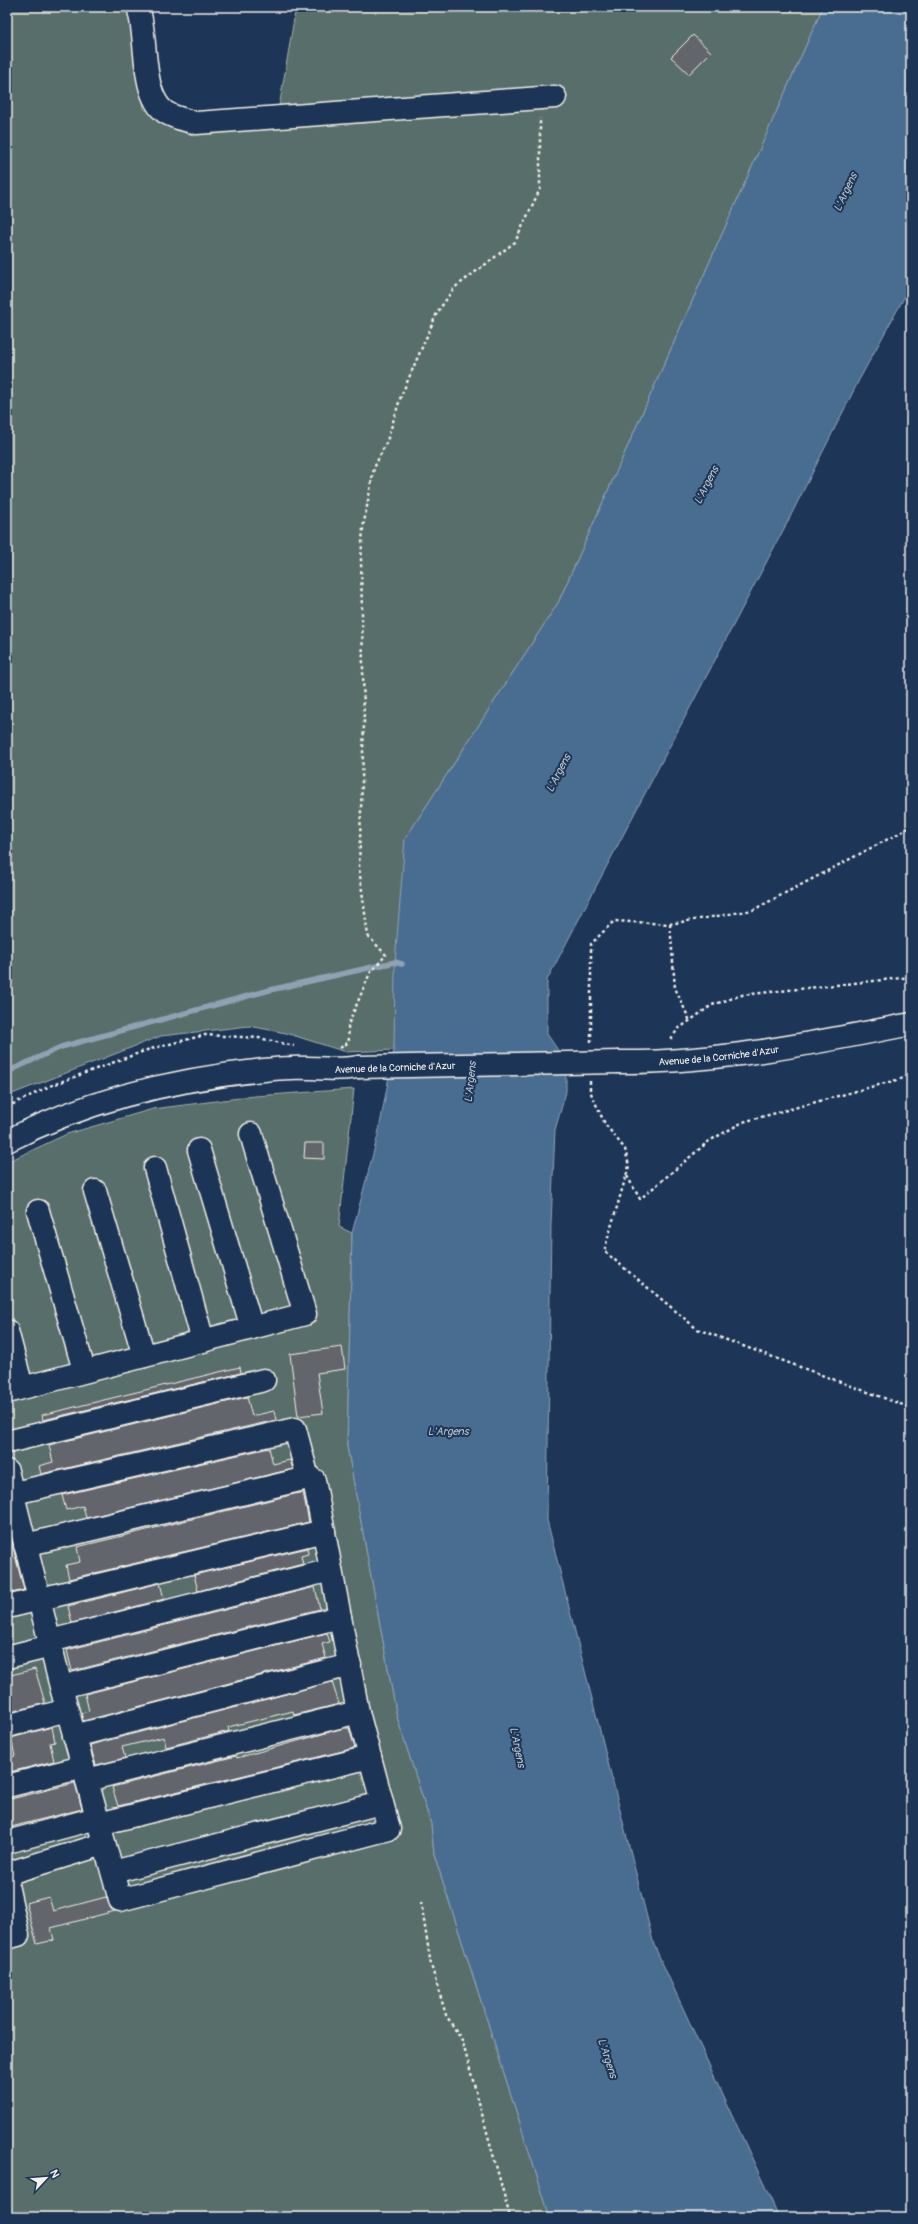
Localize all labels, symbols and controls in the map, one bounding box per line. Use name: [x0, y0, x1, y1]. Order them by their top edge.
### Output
water label: L'Argens: [831, 170, 860, 214]
water label: L'Argens: [691, 463, 722, 506]
water label: L'Argens: [543, 751, 574, 794]
street label: Avenue de la Corniche d'Azur: [658, 1044, 780, 1068]
street label: Avenue de la Corniche d'Azur: [335, 1060, 456, 1076]
water label: L'Argens: [462, 1060, 479, 1103]
water label: L'Argens: [427, 1425, 470, 1438]
water label: L'Argens: [507, 1726, 528, 1770]
water label: L'Argens: [595, 2037, 620, 2081]
north arrow: [26, 2158, 66, 2198]
text: N: [47, 2168, 62, 2181]

